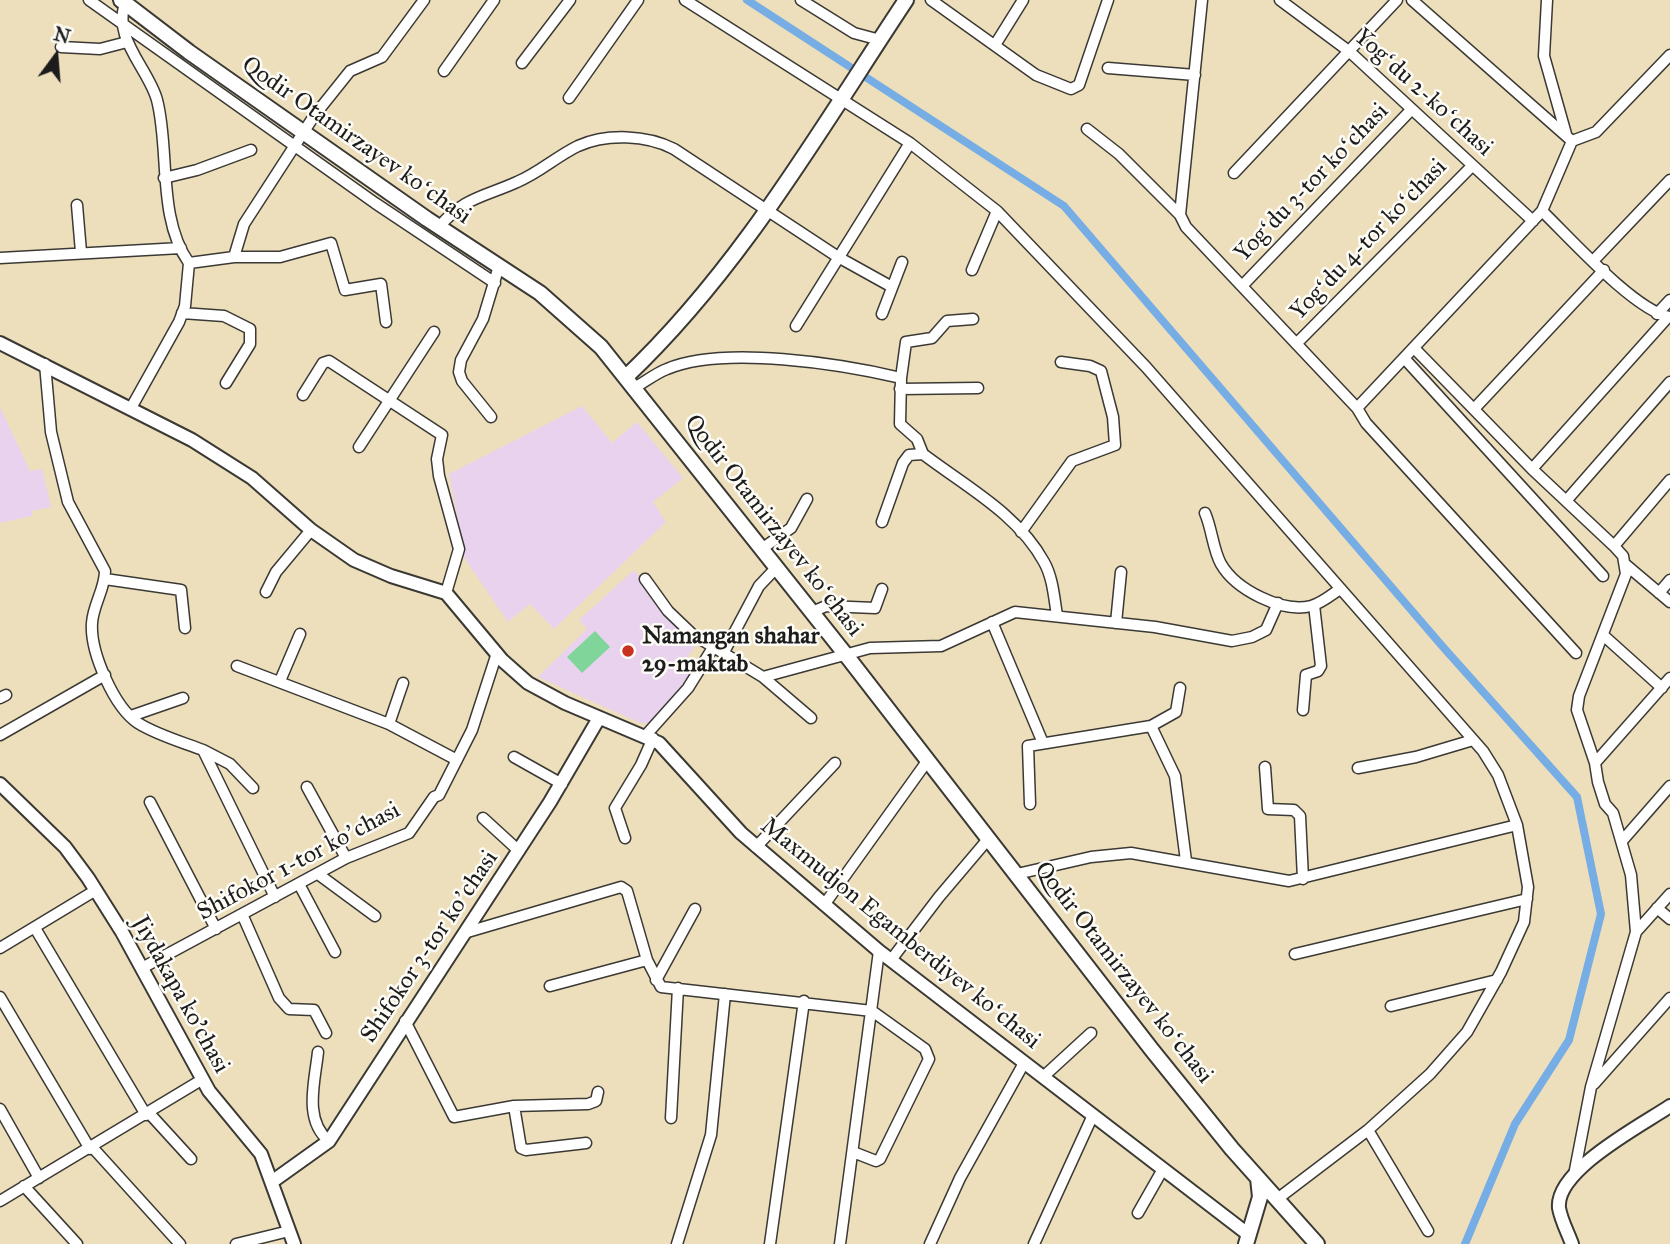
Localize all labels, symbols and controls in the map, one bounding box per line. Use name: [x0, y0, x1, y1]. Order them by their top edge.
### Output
north arrow: [21, 21, 91, 91]
text: N: [51, 22, 73, 49]
street label: Yogʻdu 2-koʻchasi: [1348, 23, 1498, 163]
street label: Qodir Otamirzayev koʻchasi: [236, 51, 476, 231]
street label: Yogʻdu 3-tor koʻchasi: [1229, 98, 1395, 268]
street label: Yogʻdu 4-tor koʻchasi: [1285, 153, 1453, 327]
street label: Qodir Otamirzayev koʻchasi: [677, 409, 869, 643]
place label: Namangan shahar 29-maktab: [642, 623, 819, 679]
marker: Namangan shahar 29-maktab: [620, 643, 636, 659]
street label: Shifokor 1-tor koʼchasi: [193, 796, 405, 928]
street label: Maxmudjon Egamberdiyev koʻchasi: [754, 812, 1046, 1056]
street label: Shifokor 3-tor koʼchasi: [355, 845, 505, 1049]
street label: Qodir Otamirzayev koʻchasi: [1027, 856, 1219, 1090]
street label: Jiydakapa ko'chasi: [125, 911, 235, 1079]

